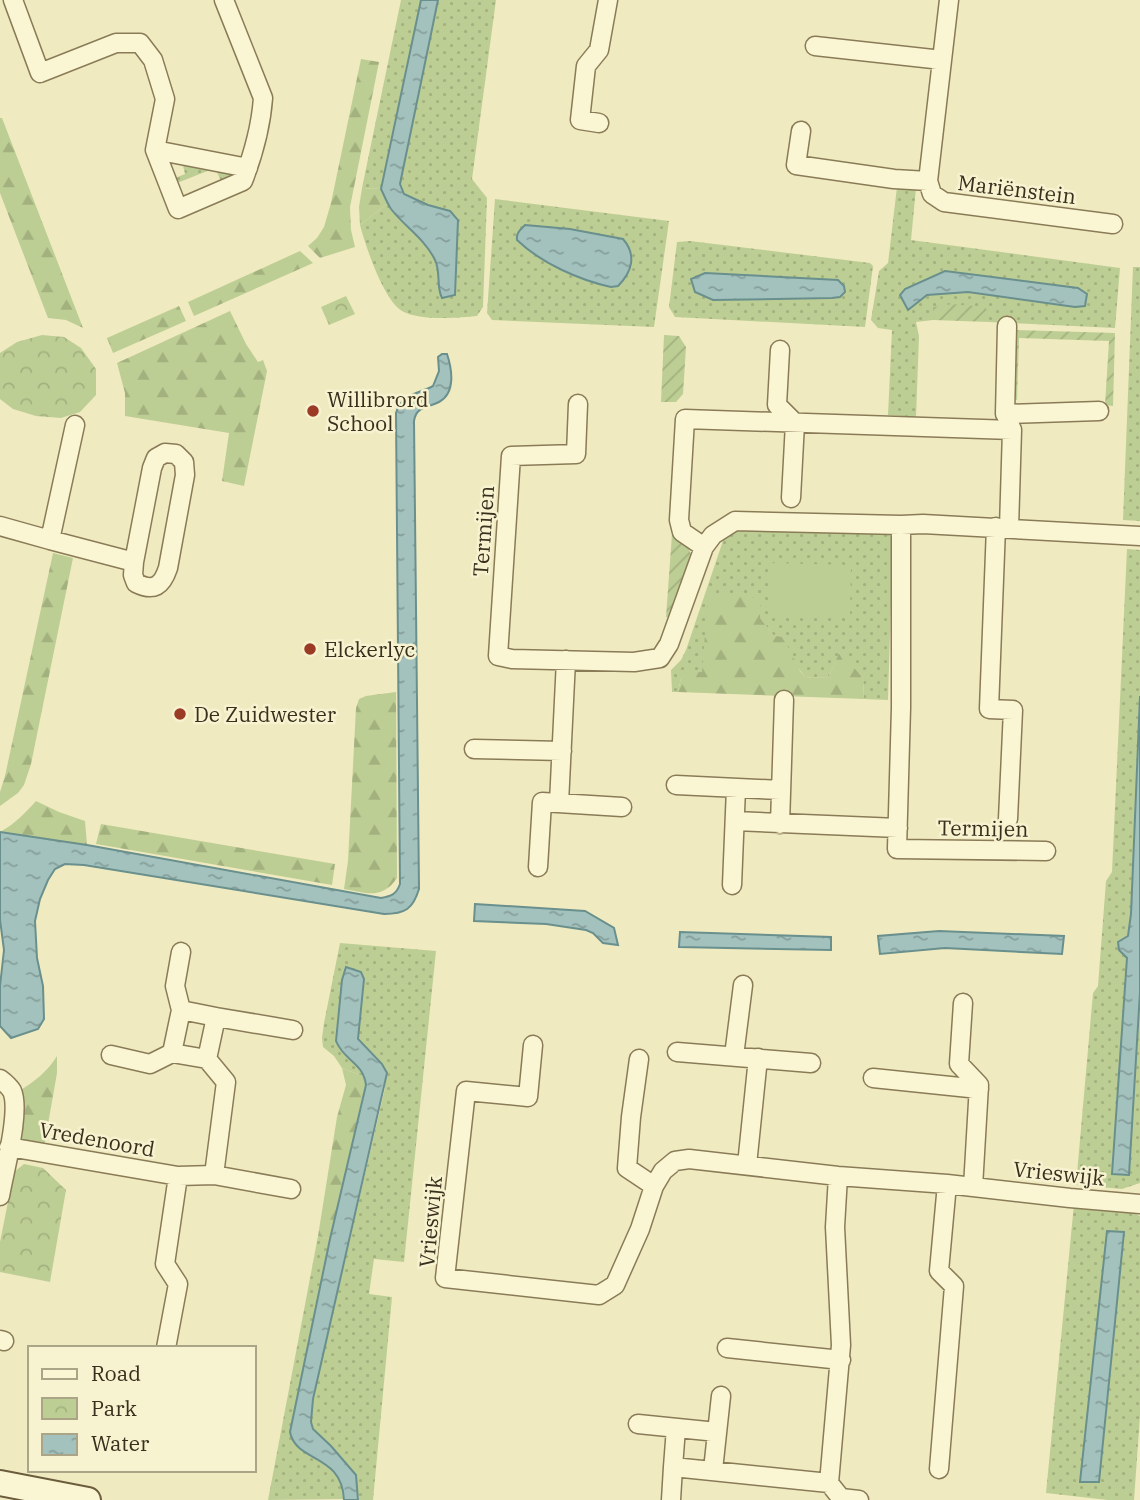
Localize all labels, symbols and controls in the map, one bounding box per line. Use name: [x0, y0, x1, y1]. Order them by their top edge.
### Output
street label: Mariënstein: [956, 168, 1078, 210]
place label: Willibrord School: [327, 385, 429, 437]
marker: Willibrord School: [305, 403, 321, 419]
street label: Termijen: [466, 485, 500, 577]
place label: Elckerlyc: [324, 635, 415, 663]
marker: Elckerlyc: [302, 641, 318, 657]
place label: De Zuidwester: [194, 700, 337, 728]
marker: De Zuidwester: [172, 706, 188, 722]
street label: Termijen: [937, 813, 1029, 843]
street label: Vredenoord: [37, 1115, 157, 1163]
street label: Vrieswijk: [1012, 1154, 1107, 1192]
street label: Vrieswijk: [412, 1174, 448, 1269]
legend: [28, 1346, 256, 1472]
text: Road: [91, 1359, 141, 1387]
text: Park: [91, 1394, 138, 1422]
text: Water: [91, 1429, 150, 1457]

